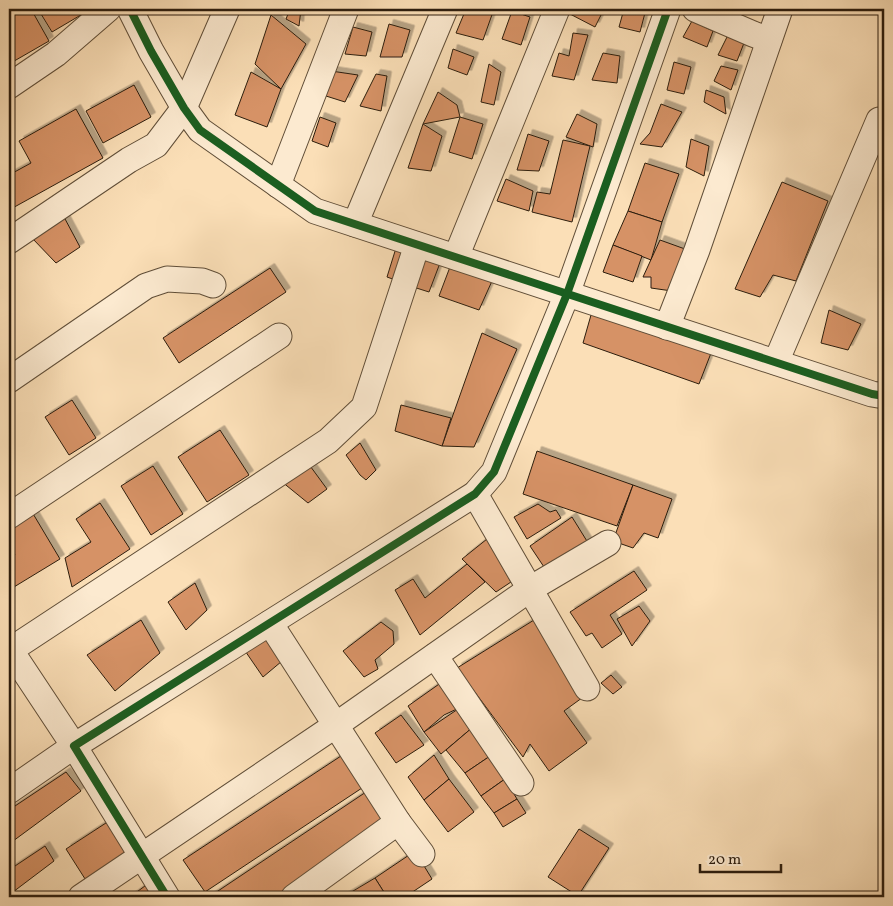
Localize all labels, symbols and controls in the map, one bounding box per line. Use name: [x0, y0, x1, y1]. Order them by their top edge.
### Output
scale bar: [700, 841, 782, 873]
text: 20 m: [708, 850, 741, 871]

